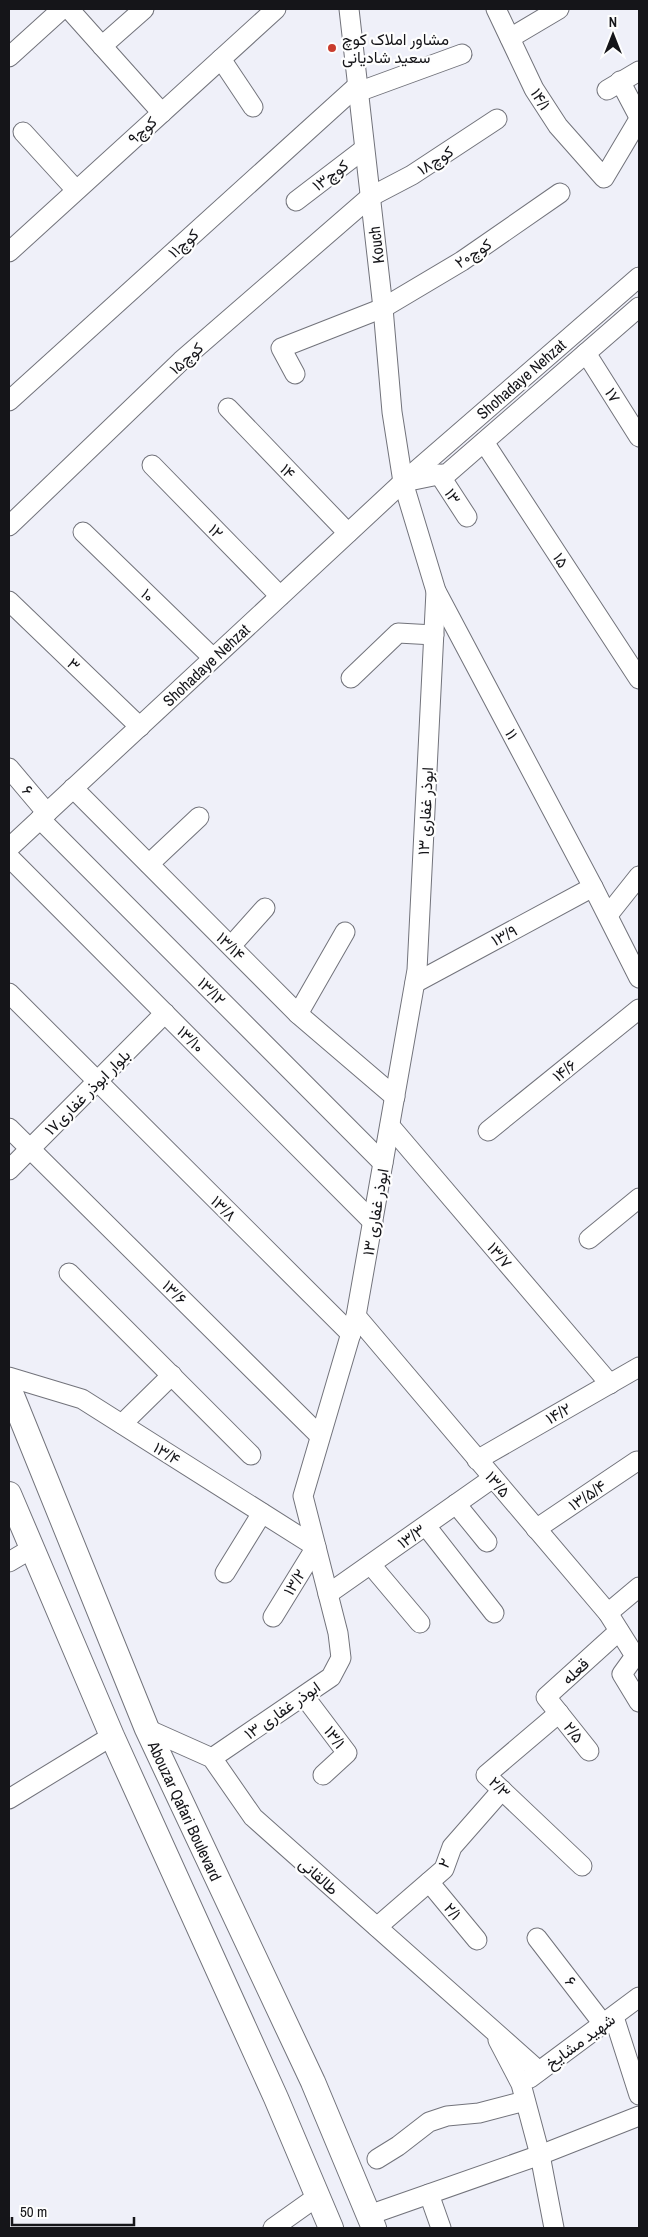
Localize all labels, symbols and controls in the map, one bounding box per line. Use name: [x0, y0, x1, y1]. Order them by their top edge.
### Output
north arrow: [588, 10, 638, 60]
text: N: [609, 13, 617, 31]
place label: مشاور املاک کوچ سعید شادیانی: [342, 28, 449, 68]
marker: مشاور املاک کوچ سعید شادیانی: [326, 42, 338, 54]
street label: ۱۴/۱: [526, 84, 556, 114]
street label: ۹کوچ: [123, 111, 162, 150]
street label: ۱۸کوچ: [413, 140, 458, 181]
street label: ۱۳کوچ: [307, 154, 353, 197]
street label: ۱۱کوچ: [163, 223, 204, 263]
street label: Kouch: [363, 225, 389, 265]
street label: ۲۰کوچ: [450, 233, 496, 274]
street label: Shohadaye Nehzat: [472, 334, 571, 424]
street label: ۱۵کوچ: [164, 337, 209, 380]
street label: ۱۷: [600, 383, 626, 407]
street label: ۱۴: [275, 458, 301, 484]
street label: ۱۳: [440, 484, 466, 508]
street label: ۱۲: [204, 519, 228, 543]
street label: ۱۵: [548, 548, 574, 572]
street label: ۱۰: [136, 583, 160, 607]
street label: Shohadaye Nehzat: [158, 619, 255, 711]
street label: ۳: [63, 652, 85, 676]
street label: ۱۱: [500, 725, 524, 743]
street label: ۱۳ ابوذر غفاری: [412, 766, 438, 856]
street label: ۶: [17, 780, 39, 800]
street label: ۱۳/۹: [487, 919, 521, 951]
street label: ۱۳/۱۴: [212, 927, 250, 965]
street label: ۱۳/۱۲: [193, 972, 231, 1010]
street label: ۱۳/۱۰: [173, 1021, 209, 1057]
street label: بلوار ابوذر غفاری۱۷: [39, 1044, 135, 1140]
street label: ۱۴/۶: [547, 1053, 581, 1086]
street label: ۱۳ ابوذر غفاری: [356, 1167, 394, 1257]
street label: ۱۳/۸: [206, 1190, 242, 1226]
street label: ۱۳/۷: [482, 1237, 518, 1273]
street label: ۱۳/۶: [158, 1275, 192, 1309]
street label: ۱۴/۲: [541, 1397, 575, 1429]
street label: ۱۳/۴: [149, 1436, 185, 1470]
street label: ۱۳/۵: [480, 1466, 516, 1502]
street label: ۱۳/۵/۴: [564, 1474, 610, 1516]
street label: ۱۳/۳: [393, 1519, 429, 1553]
street label: ۱۳/۲: [277, 1565, 311, 1599]
street label: قعله: [557, 1653, 593, 1689]
street label: ۱۳ ابوذر غفاری: [239, 1676, 325, 1744]
street label: ۲/۵: [559, 1717, 589, 1747]
street label: ۱۳/۱: [319, 1721, 351, 1753]
street label: Abouzar Qafari Boulevard: [143, 1737, 227, 1884]
street label: ۲/۳: [484, 1771, 516, 1803]
street label: طالقانی: [294, 1852, 344, 1900]
street label: ۲: [432, 1854, 456, 1872]
street label: ۲/۱: [439, 1898, 467, 1924]
street label: ۶: [560, 1971, 582, 1991]
street label: شهید مشایخ: [541, 2008, 620, 2075]
scale bar: [12, 2194, 135, 2226]
text: 50 m: [20, 2201, 47, 2222]

